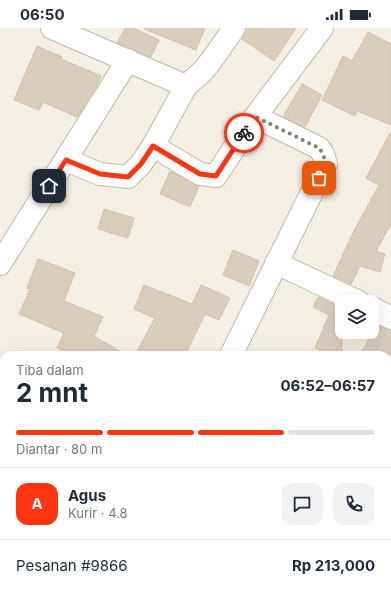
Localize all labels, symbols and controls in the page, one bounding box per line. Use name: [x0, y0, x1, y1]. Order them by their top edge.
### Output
text: 06:50: [20, 5, 65, 24]
courier: [224, 113, 264, 153]
icon: bike: [233, 122, 255, 144]
pin: [302, 161, 336, 195]
icon: bag: [308, 167, 330, 189]
pin: [32, 169, 66, 203]
icon: home: [38, 175, 60, 197]
map controls: [335, 295, 379, 339]
button: layers: [335, 295, 379, 339]
text: Tiba dalam: [16, 362, 84, 378]
text: 06:52–06:57: [280, 376, 375, 395]
text: 2 mnt: [16, 377, 88, 408]
text: Diantar · 80 m: [16, 441, 102, 457]
button: chat: [281, 483, 323, 525]
button: phone: [333, 483, 375, 525]
text: Agus: [68, 486, 106, 505]
text: A: [31, 494, 43, 513]
text: Kurir · 4.8: [68, 505, 128, 521]
text: Pesanan #9866: [16, 556, 128, 575]
text: Rp 213,000: [292, 556, 375, 575]

